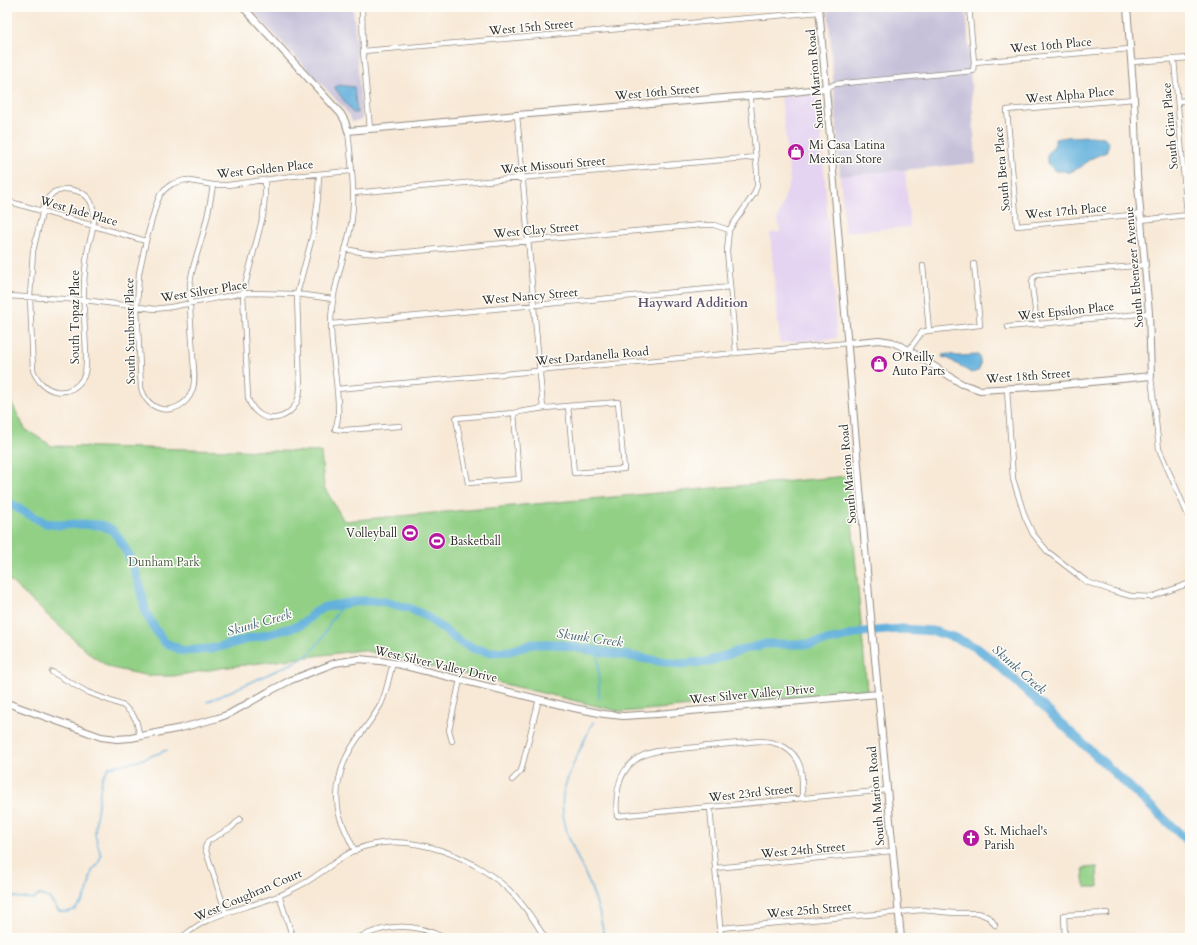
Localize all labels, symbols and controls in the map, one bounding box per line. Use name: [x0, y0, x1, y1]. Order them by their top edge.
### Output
street label: West 15th Street: [487, 15, 574, 39]
street label: South Marion Road: [803, 28, 827, 129]
street label: West 16th Place: [1009, 33, 1092, 57]
street label: West 16th Street: [613, 80, 700, 104]
street label: South Gina Place: [1158, 82, 1182, 170]
street label: West Alpha Place: [1024, 83, 1115, 107]
street label: South Beta Place: [990, 126, 1014, 212]
place label: Mi Casa Latina Mexican Store: [809, 137, 886, 167]
shop icon: Mi Casa Latina Mexican Store: [786, 142, 806, 162]
street label: West Missouri Street: [499, 152, 606, 178]
street label: West Golden Place: [215, 156, 314, 182]
street label: West Jade Place: [37, 192, 120, 230]
street label: West 17th Place: [1024, 199, 1107, 223]
street label: South Ebenezer Avenue: [1121, 206, 1147, 328]
street label: West Clay Street: [492, 218, 580, 242]
street label: South Topaz Place: [67, 270, 83, 364]
street label: West Silver Place: [159, 276, 248, 306]
street label: South Sunburst Place: [121, 277, 139, 385]
street label: West Nancy Street: [481, 284, 579, 308]
district label: Hayward Addition: [638, 294, 749, 312]
street label: West Epsilon Place: [1016, 298, 1115, 324]
street label: West Dardanella Road: [534, 343, 650, 369]
place label: O'Reilly Auto Parts: [892, 349, 945, 379]
shop icon: O'Reilly Auto Parts: [869, 354, 889, 374]
street label: West 18th Street: [984, 365, 1071, 387]
street label: South Marion Road: [836, 423, 860, 524]
sports icon: Volleyball: [400, 523, 420, 543]
place label: Volleyball: [346, 525, 397, 541]
sports icon: Basketball: [427, 531, 447, 551]
place label: Basketball: [450, 533, 501, 549]
park label: Dunham Park: [128, 554, 200, 570]
water label: Skunk Creek: [225, 605, 294, 641]
water label: Skunk Creek: [556, 624, 625, 652]
water label: Skunk Creek: [988, 641, 1051, 699]
street label: West Silver Valley Drive: [372, 642, 499, 686]
street label: West Silver Valley Drive: [688, 681, 815, 708]
street label: South Marion Road: [864, 745, 888, 846]
street label: West 23rd Street: [707, 781, 794, 805]
place label: St. Michael's Parish: [984, 823, 1047, 853]
church icon: St. Michael's Parish: [961, 828, 981, 848]
street label: West 24th Street: [759, 838, 846, 862]
street label: West Coughran Court: [191, 865, 304, 925]
street label: West 25th Street: [765, 898, 852, 922]

